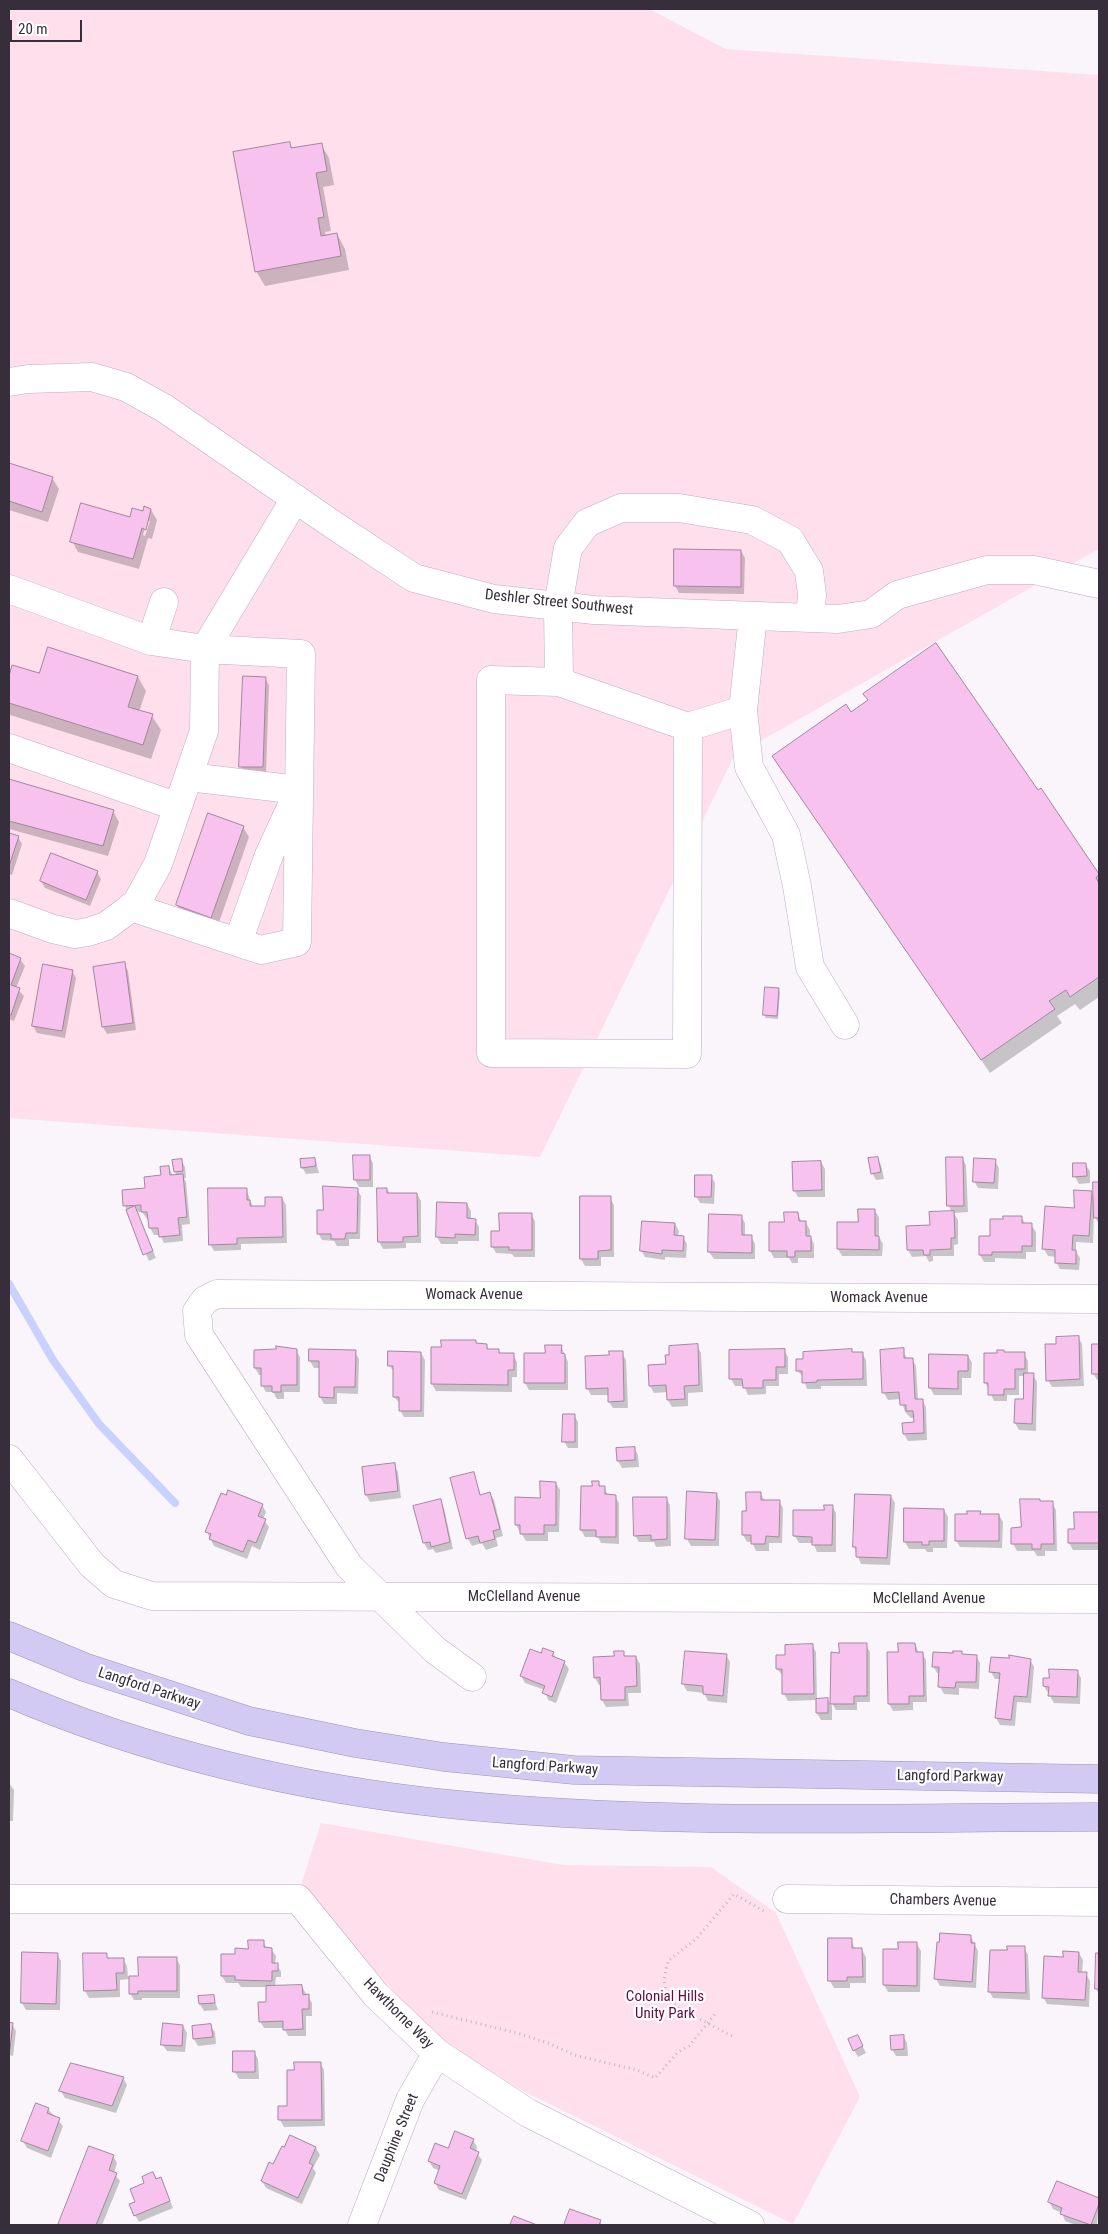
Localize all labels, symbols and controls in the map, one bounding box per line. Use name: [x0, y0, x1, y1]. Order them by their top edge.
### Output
scale bar: [12, 10, 85, 42]
text: 20 m: [18, 20, 48, 38]
street label: Deshler Street Southwest: [484, 586, 634, 620]
street label: Womack Avenue: [425, 1286, 523, 1304]
street label: Womack Avenue: [830, 1289, 928, 1307]
street label: McClelland Avenue: [468, 1588, 580, 1606]
street label: McClelland Avenue: [873, 1590, 985, 1608]
street label: Langford Parkway: [96, 1664, 202, 1714]
street label: Langford Parkway: [491, 1754, 599, 1780]
street label: Langford Parkway: [897, 1767, 1003, 1787]
street label: Chambers Avenue: [890, 1891, 996, 1911]
street label: Hawthorne Way: [359, 1975, 437, 2053]
park label: Colonial Hills Unity Park: [626, 1988, 704, 2023]
street label: Dauphine Street: [371, 2091, 423, 2185]

